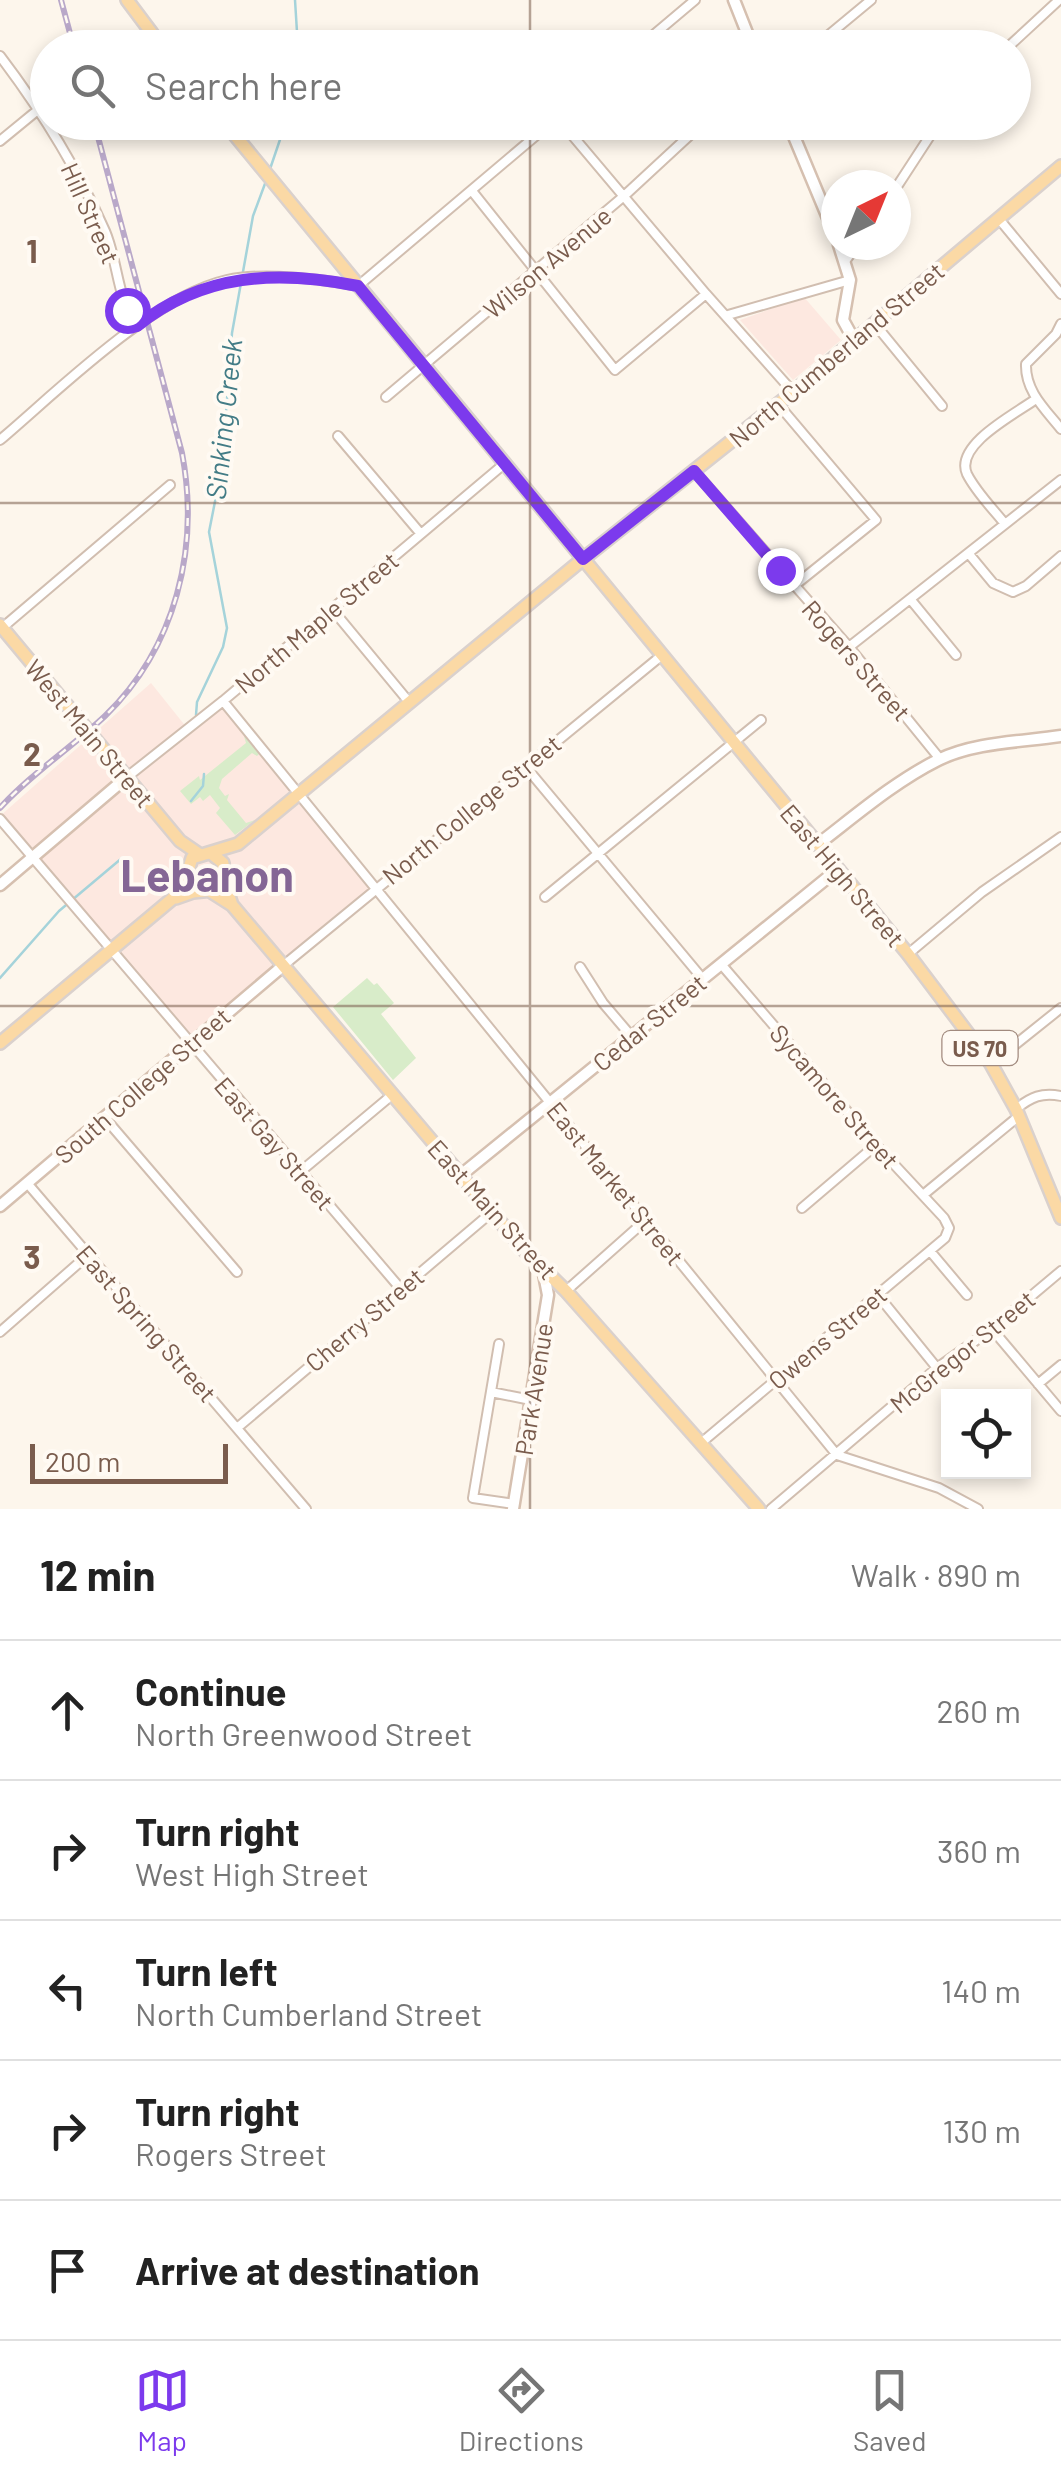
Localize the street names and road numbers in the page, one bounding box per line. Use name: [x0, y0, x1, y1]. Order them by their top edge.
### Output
street label: Hill Street: [55, 158, 127, 268]
street label: Wilson Avenue: [477, 200, 617, 324]
street label: North Cumberland Street: [722, 255, 950, 453]
street label: North Maple Street: [228, 545, 404, 699]
street label: Rogers Street: [797, 594, 917, 726]
street label: West Main Street: [19, 653, 161, 813]
street label: North College Street: [376, 728, 566, 890]
street label: East High Street: [775, 798, 911, 952]
street label: Cedar Street: [586, 967, 712, 1077]
street label: South College Street: [48, 1001, 236, 1169]
street label: Sycamore Street: [764, 1018, 906, 1174]
road number: US 70: [942, 1031, 1018, 1065]
street label: East Gay Street: [209, 1070, 341, 1216]
street label: East Market Street: [541, 1095, 691, 1271]
street label: East Main Street: [422, 1133, 564, 1285]
street label: East Spring Street: [71, 1238, 223, 1408]
street label: Cherry Street: [299, 1261, 429, 1377]
street label: Owens Street: [762, 1279, 892, 1395]
street label: McGregor Street: [883, 1283, 1041, 1419]
street label: Park Avenue: [508, 1321, 558, 1457]

